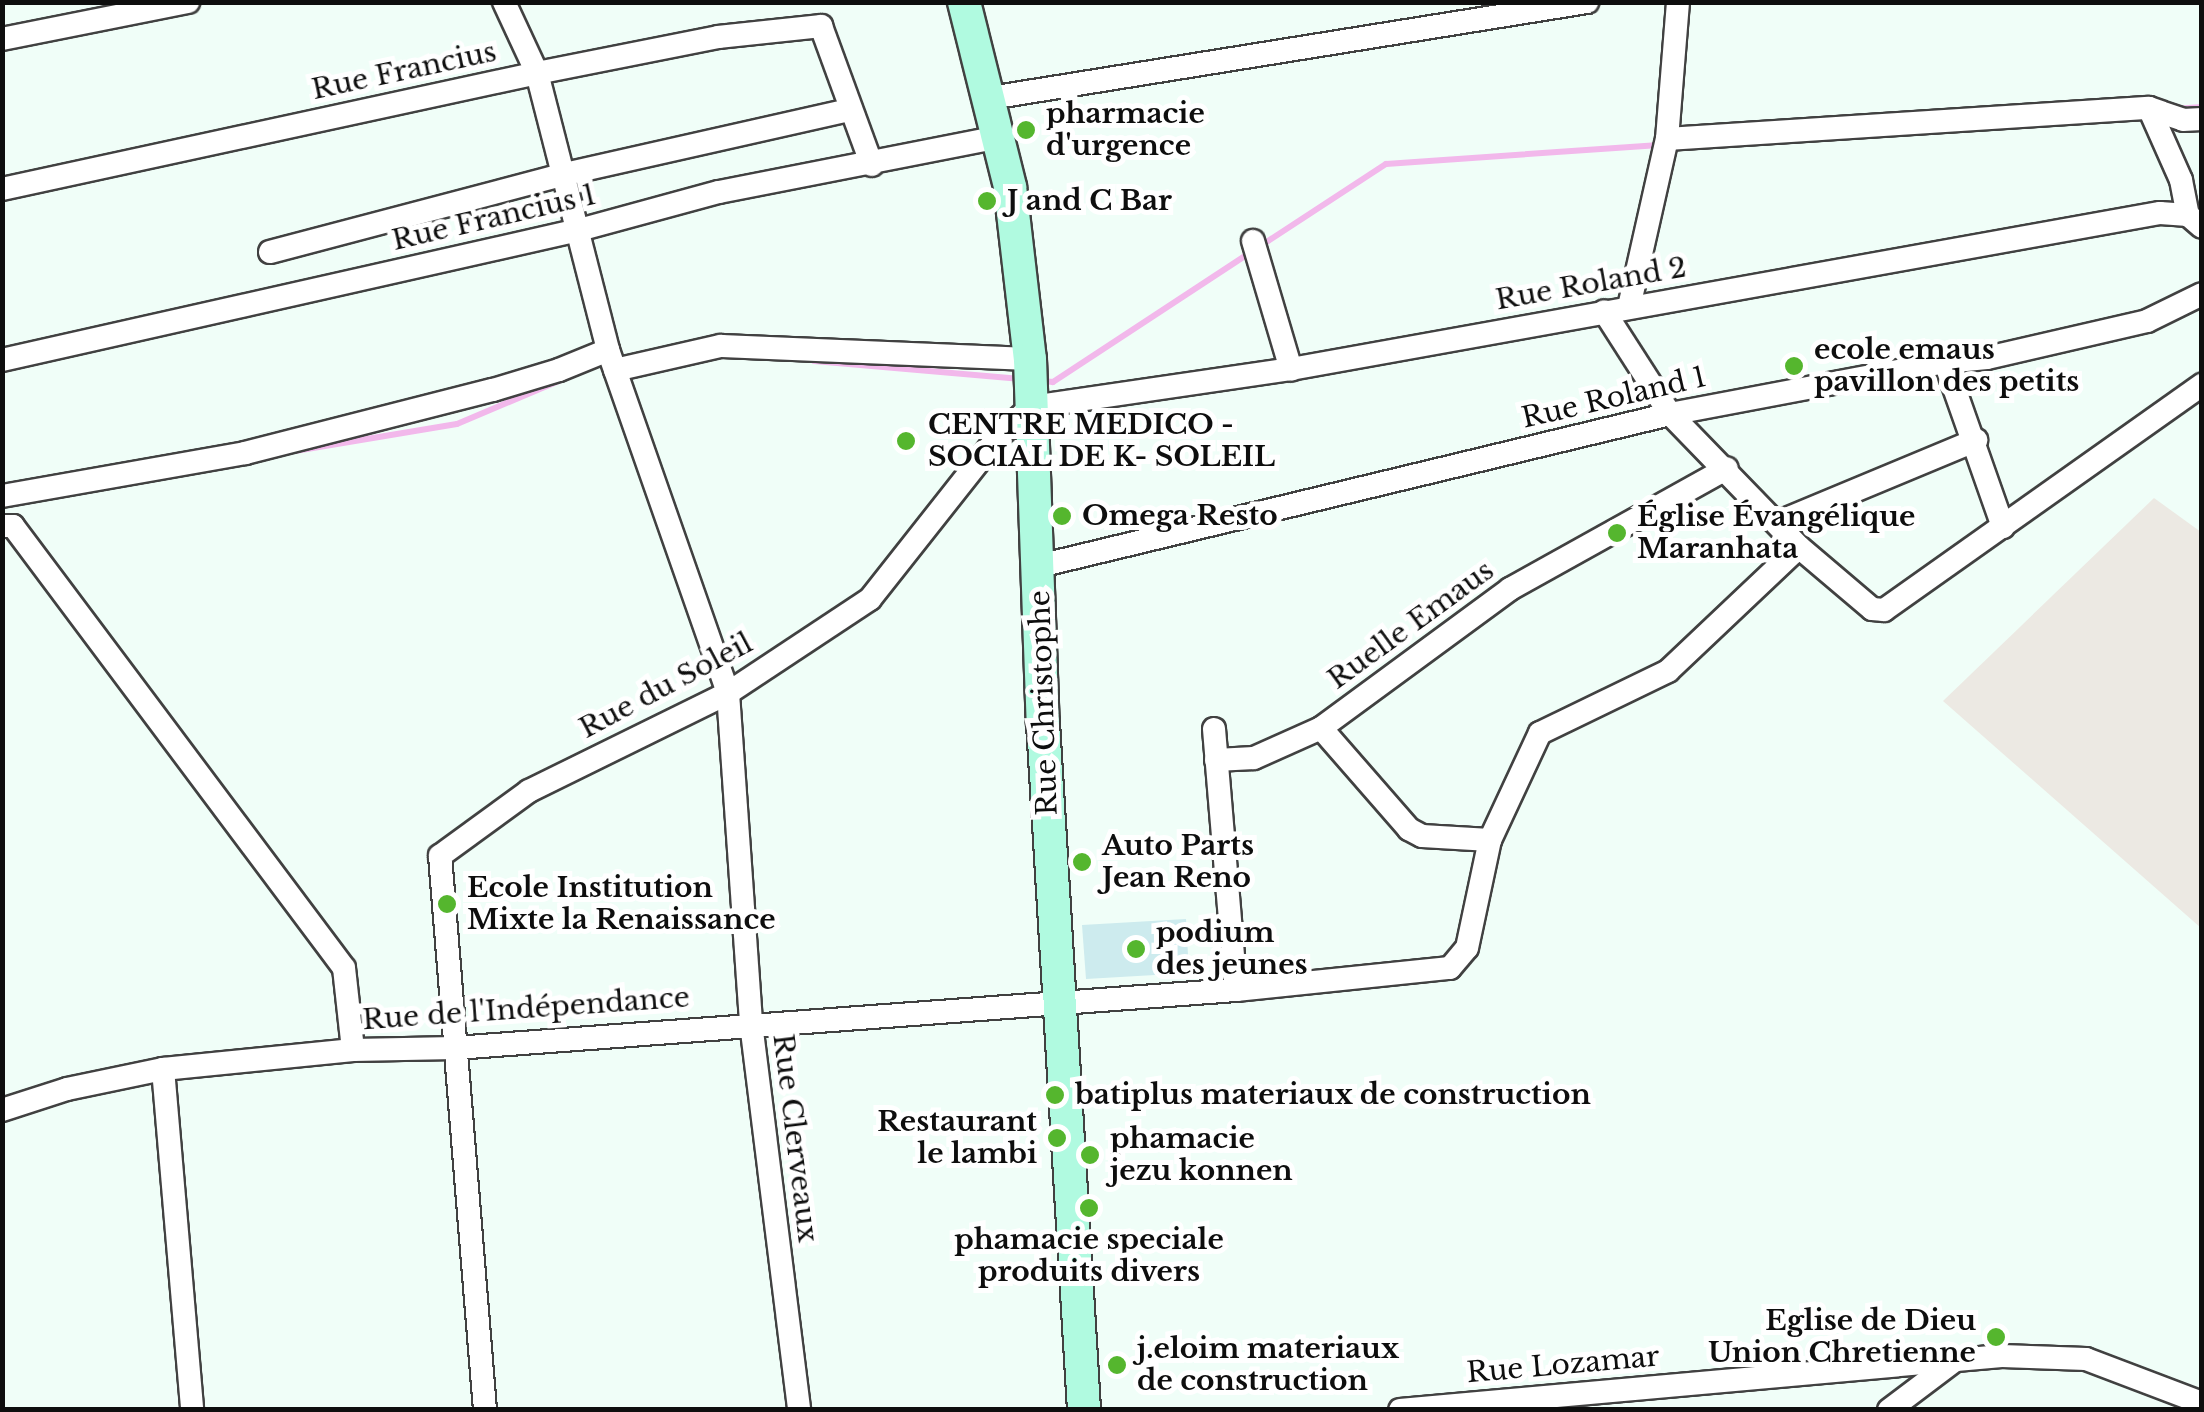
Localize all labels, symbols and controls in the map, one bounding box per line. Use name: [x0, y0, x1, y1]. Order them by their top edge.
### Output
street label: Rue Francius: [309, 35, 499, 107]
place label: pharmacie d'urgence: [1046, 97, 1205, 163]
marker: pharmacie d'urgence: [1015, 119, 1037, 141]
street label: Rue Francius 1: [389, 178, 599, 258]
place label: J and C Bar: [1007, 184, 1172, 218]
marker: J and C Bar: [976, 190, 998, 212]
street label: Rue Roland 2: [1493, 251, 1689, 317]
place label: ecole emaus pavillon des petits: [1814, 333, 2079, 399]
marker: ecole emaus pavillon des petits: [1783, 355, 1805, 377]
street label: Rue Roland 1: [1518, 360, 1710, 436]
place label: CENTRE MEDICO - SOCIAL DE K- SOLEIL: [928, 408, 1276, 474]
marker: CENTRE MEDICO - SOCIAL DE K- SOLEIL: [893, 428, 919, 454]
place label: Omega Resto: [1082, 499, 1278, 533]
place label: Église Évangélique Maranhata: [1637, 500, 1915, 566]
marker: Omega Resto: [1051, 505, 1073, 527]
marker: Église Évangélique Maranhata: [1606, 522, 1628, 544]
street label: Ruelle Emaus: [1322, 554, 1500, 696]
street label: Rue Christophe: [1023, 590, 1065, 816]
street label: Rue du Soleil: [574, 626, 758, 746]
place label: Auto Parts Jean Reno: [1102, 829, 1254, 895]
marker: Auto Parts Jean Reno: [1071, 851, 1093, 873]
place label: Ecole Institution Mixte la Renaissance: [467, 871, 776, 937]
marker: Ecole Institution Mixte la Renaissance: [436, 893, 458, 915]
place label: podium des jeunes: [1156, 916, 1308, 982]
marker: podium des jeunes: [1125, 938, 1147, 960]
street label: Rue de l'Indépendance: [361, 981, 691, 1037]
street label: Rue Clerveaux: [766, 1032, 824, 1244]
place label: batiplus materiaux de construction: [1075, 1078, 1591, 1112]
marker: batiplus materiaux de construction: [1044, 1084, 1066, 1106]
place label: Restaurant le lambi: [877, 1105, 1037, 1171]
place label: phamacie jezu konnen: [1110, 1122, 1293, 1188]
marker: Restaurant le lambi: [1046, 1127, 1068, 1149]
marker: phamacie jezu konnen: [1079, 1144, 1101, 1166]
marker: phamacie speciale produits divers: [1078, 1197, 1100, 1219]
place label: phamacie speciale produits divers: [954, 1223, 1224, 1289]
place label: Eglise de Dieu Union Chretienne: [1708, 1304, 1976, 1370]
marker: Eglise de Dieu Union Chretienne: [1985, 1326, 2007, 1348]
place label: j.eloim materiaux de construction: [1137, 1332, 1399, 1398]
street label: Rue Lozamar: [1465, 1340, 1661, 1390]
marker: j.eloim materiaux de construction: [1106, 1354, 1128, 1376]

